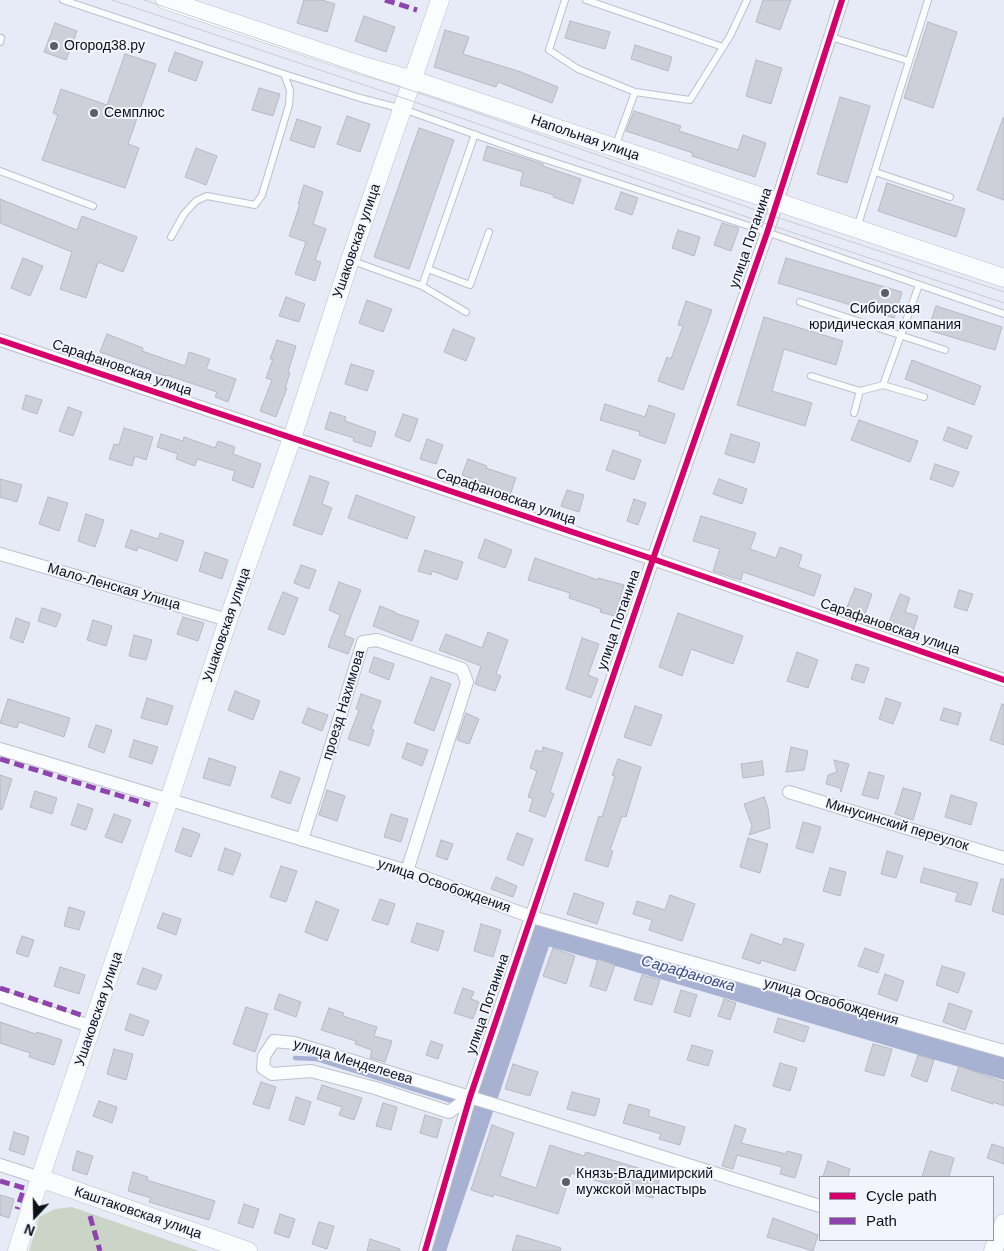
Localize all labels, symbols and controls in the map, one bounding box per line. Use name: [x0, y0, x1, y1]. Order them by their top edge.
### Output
place label: Огород38.ру: [64, 38, 145, 54]
marker: Огород38.ру: [48, 40, 60, 52]
place label: Семплюс: [104, 105, 165, 121]
marker: Семплюс: [88, 107, 100, 119]
street label: Напольная улица: [528, 112, 642, 164]
street label: Ушаковская улица: [330, 182, 384, 300]
street label: улица Потанина: [726, 186, 776, 290]
marker: Сибирская юридическая компания: [879, 287, 891, 299]
place label: Сибирская юридическая компания: [809, 301, 961, 334]
street label: Сарафановская улица: [50, 336, 194, 400]
street label: Сарафановская улица: [434, 465, 578, 529]
street label: Мало-Ленская Улица: [46, 560, 182, 614]
street label: Ушаковская улица: [200, 566, 254, 684]
street label: улица Потанина: [594, 568, 644, 672]
street label: Сарафановская улица: [818, 595, 962, 659]
street label: проезд Нахимова: [319, 648, 369, 762]
street label: Минусинский переулок: [823, 795, 971, 855]
street label: улица Освобождения: [375, 855, 513, 917]
street label: Ушаковская улица: [72, 950, 126, 1068]
street label: улица Потанина: [463, 952, 513, 1056]
water label: Сарафановка: [639, 952, 737, 996]
street label: улица Освобождения: [762, 975, 900, 1029]
street label: улица Менделеева: [291, 1036, 415, 1088]
place label: Князь-Владимирский мужской монастырь: [576, 1166, 713, 1198]
marker: Князь-Владимирский мужской монастырь: [560, 1176, 572, 1188]
legend: [819, 1176, 994, 1241]
street label: Каштаковская улица: [72, 1183, 204, 1243]
text: Cycle path: [866, 1187, 937, 1204]
north arrow: [10, 1191, 60, 1241]
text: Path: [866, 1212, 897, 1229]
text: N: [22, 1221, 37, 1239]

